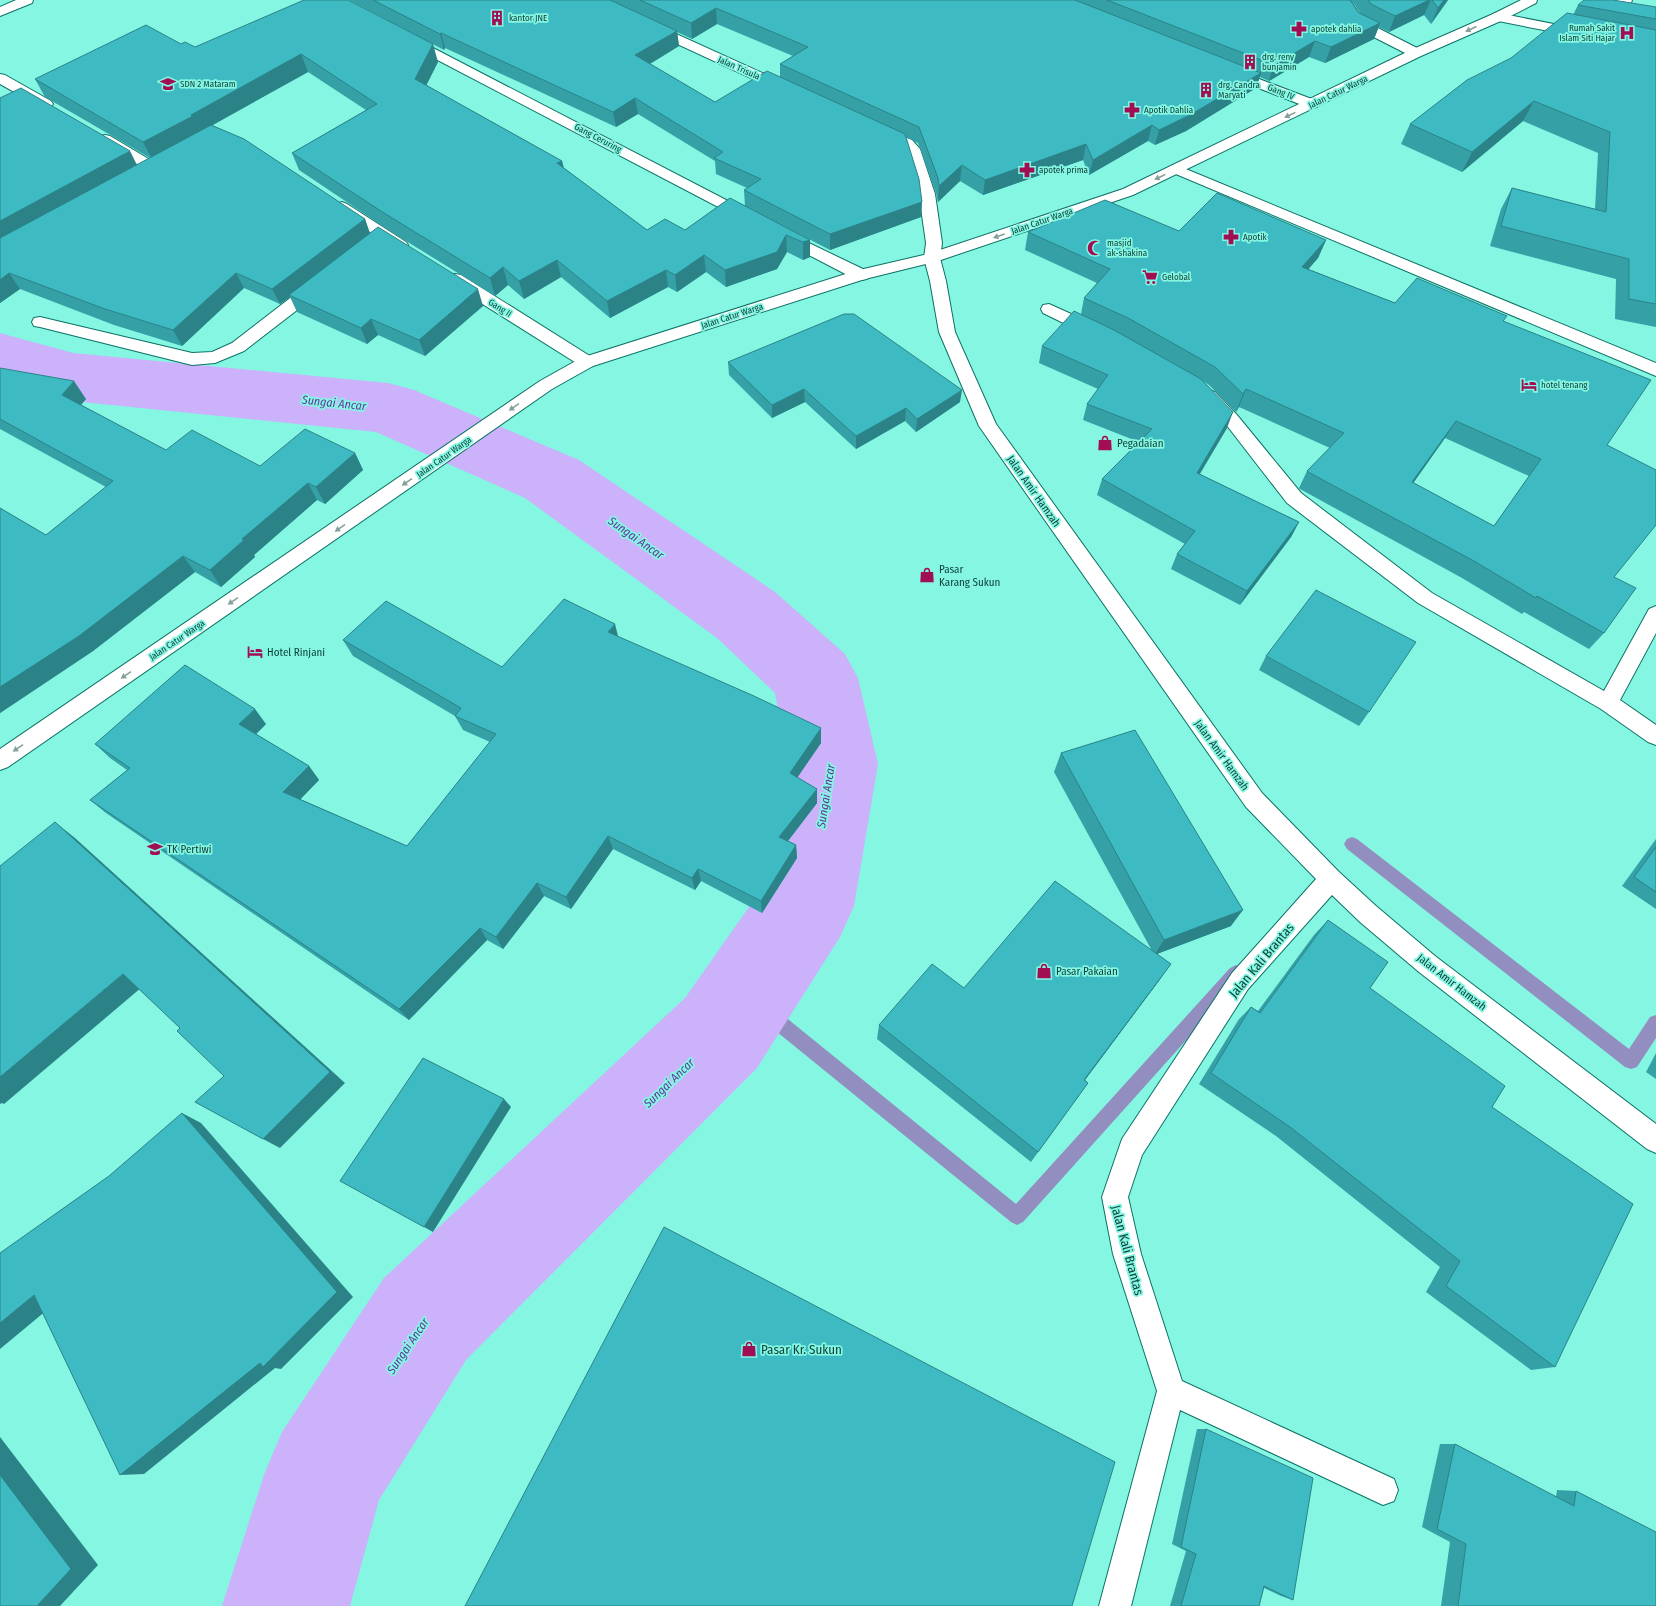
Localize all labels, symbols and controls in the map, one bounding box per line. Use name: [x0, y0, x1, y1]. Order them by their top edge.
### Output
building icon: kantor JNE: [488, 9, 506, 27]
place label: kantor JNE: [509, 13, 547, 23]
pharmacy icon: apotek dahlia: [1290, 20, 1308, 38]
place label: Rumah Sakit Islam Siti Hajar: [1559, 23, 1616, 43]
place label: apotek dahlia: [1311, 24, 1362, 34]
hospital icon: Rumah Sakit Islam Siti Hajar: [1618, 24, 1636, 42]
one-way arrow: [1465, 26, 1476, 32]
place label: drg. reny bunjamin: [1262, 52, 1297, 72]
building icon: drg. reny bunjamin: [1241, 53, 1259, 71]
street label: Jalan Trisula: [716, 54, 762, 82]
street label: Jalan Catur Warga: [1307, 73, 1370, 111]
school or university icon: SDN 2 Mataram: [159, 75, 177, 93]
place label: SDN 2 Mataram: [180, 79, 236, 89]
place label: drg. Candra Maryati: [1218, 80, 1260, 100]
building icon: drg. Candra Maryati: [1197, 81, 1215, 99]
street label: Gang IV: [1266, 82, 1296, 102]
pharmacy icon: Apotik Dahlia: [1123, 101, 1141, 119]
place label: Apotik Dahlia: [1144, 105, 1194, 115]
one-way arrow: [1284, 112, 1296, 118]
street label: Gang Ceruring: [573, 121, 624, 155]
pharmacy icon: apotek prima: [1018, 161, 1036, 179]
place label: apotek prima: [1039, 165, 1089, 175]
one-way arrow: [1155, 174, 1166, 180]
street label: Jalan Catur Warga: [1010, 206, 1075, 236]
pharmacy icon: Apotik: [1222, 228, 1240, 246]
place label: Apotik: [1243, 232, 1267, 242]
one-way arrow: [992, 233, 1004, 239]
place label: masjid ak-shakina: [1107, 238, 1148, 258]
mosque icon: masjid ak-shakina: [1086, 239, 1104, 257]
supermarket icon: Gelobal: [1141, 268, 1159, 286]
place label: Gelobal: [1162, 272, 1191, 282]
street label: Gang II: [487, 297, 513, 319]
street label: Jalan Catur Warga: [700, 301, 765, 331]
hotel icon: hotel tenang: [1520, 376, 1538, 394]
place label: hotel tenang: [1541, 380, 1588, 390]
water label: Sungai Ancar: [300, 393, 368, 413]
one-way arrow: [509, 403, 519, 411]
street label: Jalan Catur Warga: [415, 434, 474, 480]
shop icon: Pegadaian: [1096, 434, 1114, 452]
place label: Pegadaian: [1117, 437, 1163, 450]
street label: Jalan Amir Hamzah: [1004, 453, 1063, 530]
one-way arrow: [402, 478, 413, 486]
water label: Sungai Ancar: [605, 513, 667, 563]
one-way arrow: [335, 524, 345, 532]
place label: Pasar Karang Sukun: [939, 563, 1000, 589]
shop icon: Pasar Karang Sukun: [918, 566, 936, 584]
one-way arrow: [228, 597, 238, 605]
street label: Jalan Catur Warga: [147, 617, 207, 662]
hotel icon: Hotel Rinjani: [246, 643, 264, 661]
place label: Hotel Rinjani: [267, 646, 325, 659]
one-way arrow: [120, 671, 131, 679]
street label: Jalan Amir Hamzah: [1192, 717, 1252, 793]
one-way arrow: [13, 744, 24, 752]
water label: Sungai Ancar: [814, 762, 838, 830]
school or university icon: TK Pertiwi: [146, 840, 164, 858]
place label: TK Pertiwi: [167, 843, 212, 856]
street label: Jalan Kali Brantas: [1226, 920, 1297, 1001]
street label: Jalan Amir Hamzah: [1414, 951, 1489, 1013]
shop icon: Pasar Pakaian: [1035, 962, 1053, 980]
place label: Pasar Pakaian: [1056, 965, 1118, 978]
water label: Sungai Ancar: [640, 1055, 698, 1111]
street label: Jalan Kali Brantas: [1108, 1203, 1147, 1297]
water label: Sungai Ancar: [384, 1315, 432, 1377]
shop icon: Pasar Kr. Sukun: [740, 1340, 758, 1358]
place label: Pasar Kr. Sukun: [761, 1342, 842, 1357]

